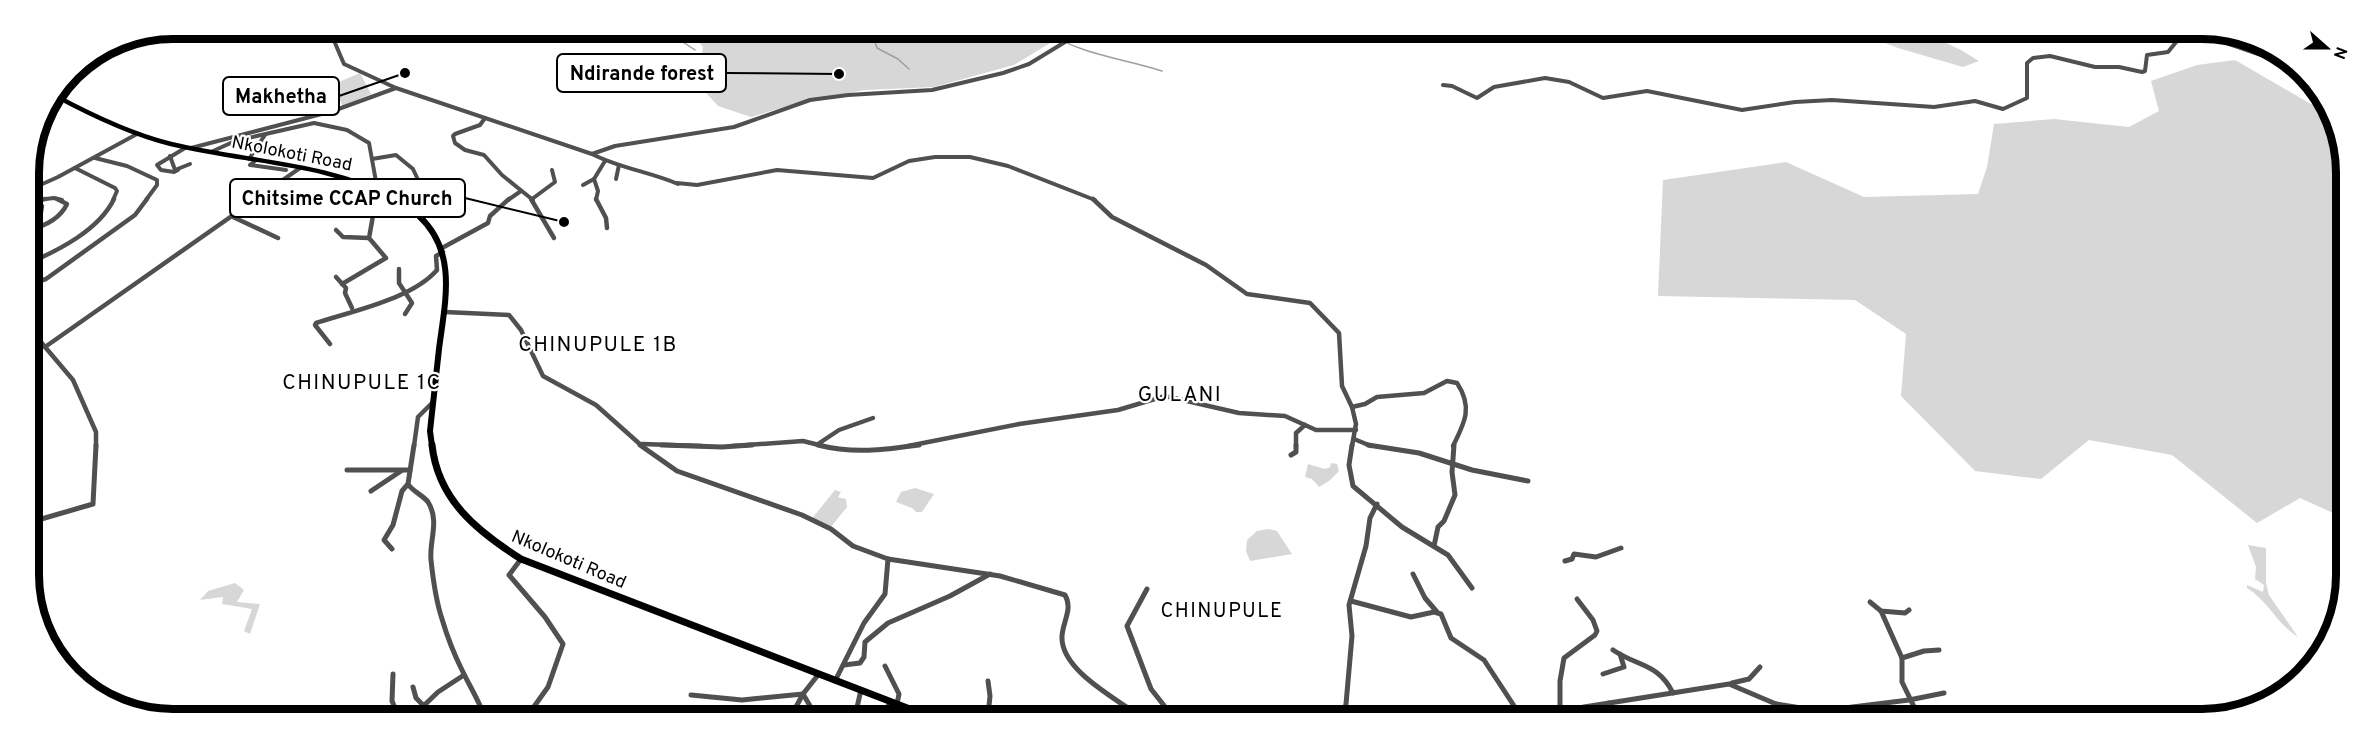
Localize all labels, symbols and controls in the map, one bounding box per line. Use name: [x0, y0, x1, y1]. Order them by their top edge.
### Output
north arrow: [2297, 18, 2357, 78]
text: N: [2328, 44, 2351, 62]
callout: Ndirande forest: [557, 54, 726, 92]
text: Ndirande forest: [570, 62, 714, 88]
callout: Makhetha: [223, 77, 339, 115]
text: Makhetha: [235, 85, 327, 111]
street label: Nkolokoti Road: [229, 132, 354, 177]
callout: Chitsime CCAP Church: [230, 179, 465, 217]
text: Chitsime CCAP Church: [241, 187, 453, 213]
district label: CHINUPULE 1B: [518, 332, 678, 359]
district label: CHINUPULE 1C: [282, 370, 442, 397]
district label: GULANI: [1138, 382, 1222, 409]
street label: Nkolokoti Road: [508, 526, 629, 595]
district label: CHINUPULE: [1160, 599, 1284, 625]

